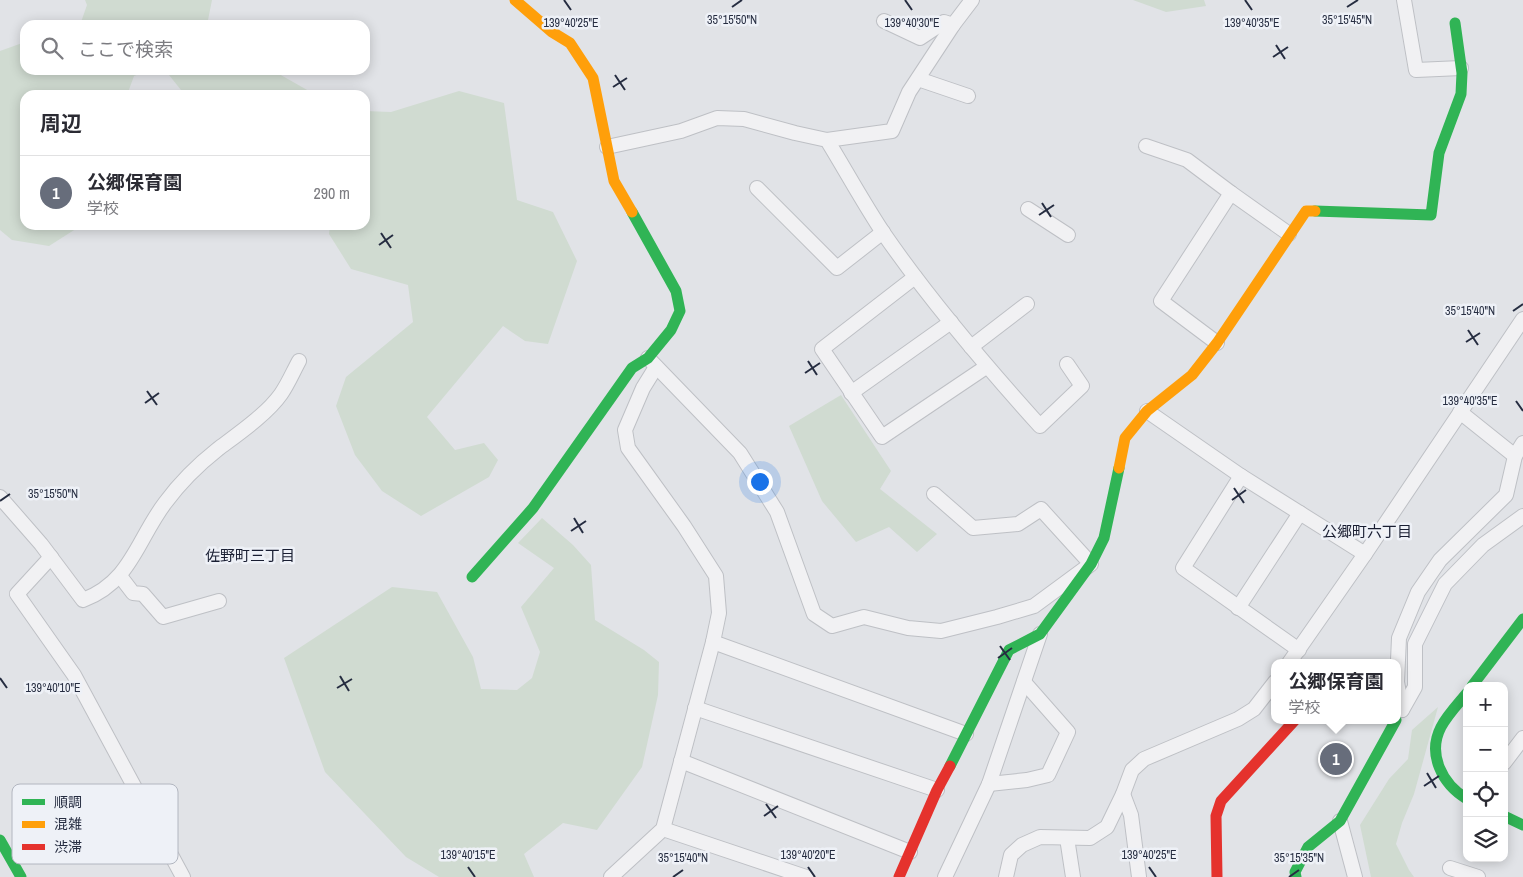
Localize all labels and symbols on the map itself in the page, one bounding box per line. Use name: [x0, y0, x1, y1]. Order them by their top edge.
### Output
text: 35°15'50"N: [707, 12, 757, 28]
text: 35°15'45"N: [1322, 12, 1372, 28]
text: 139°40'25"E: [543, 15, 599, 31]
text: 139°40'30"E: [884, 15, 940, 31]
text: 139°40'35"E: [1224, 15, 1280, 31]
text: 35°15'40"N: [1445, 303, 1495, 319]
text: 139°40'35"E: [1442, 393, 1498, 409]
your location: [747, 469, 773, 495]
text: 35°15'50"N: [28, 486, 78, 502]
district label: 公郷町六丁目: [1322, 521, 1412, 542]
district label: 佐野町三丁目: [205, 545, 295, 566]
text: 139°40'10"E: [25, 680, 81, 696]
pin: 1: [1320, 740, 1352, 778]
legend: [12, 784, 178, 864]
text: 順調: [54, 793, 82, 811]
text: 混雑: [54, 815, 82, 833]
text: 渋滞: [54, 838, 82, 856]
text: 139°40'15"E: [440, 847, 496, 863]
text: 139°40'20"E: [780, 847, 836, 863]
text: 139°40'25"E: [1121, 847, 1177, 863]
text: 35°15'40"N: [658, 850, 708, 866]
text: 35°15'35"N: [1274, 850, 1324, 866]

